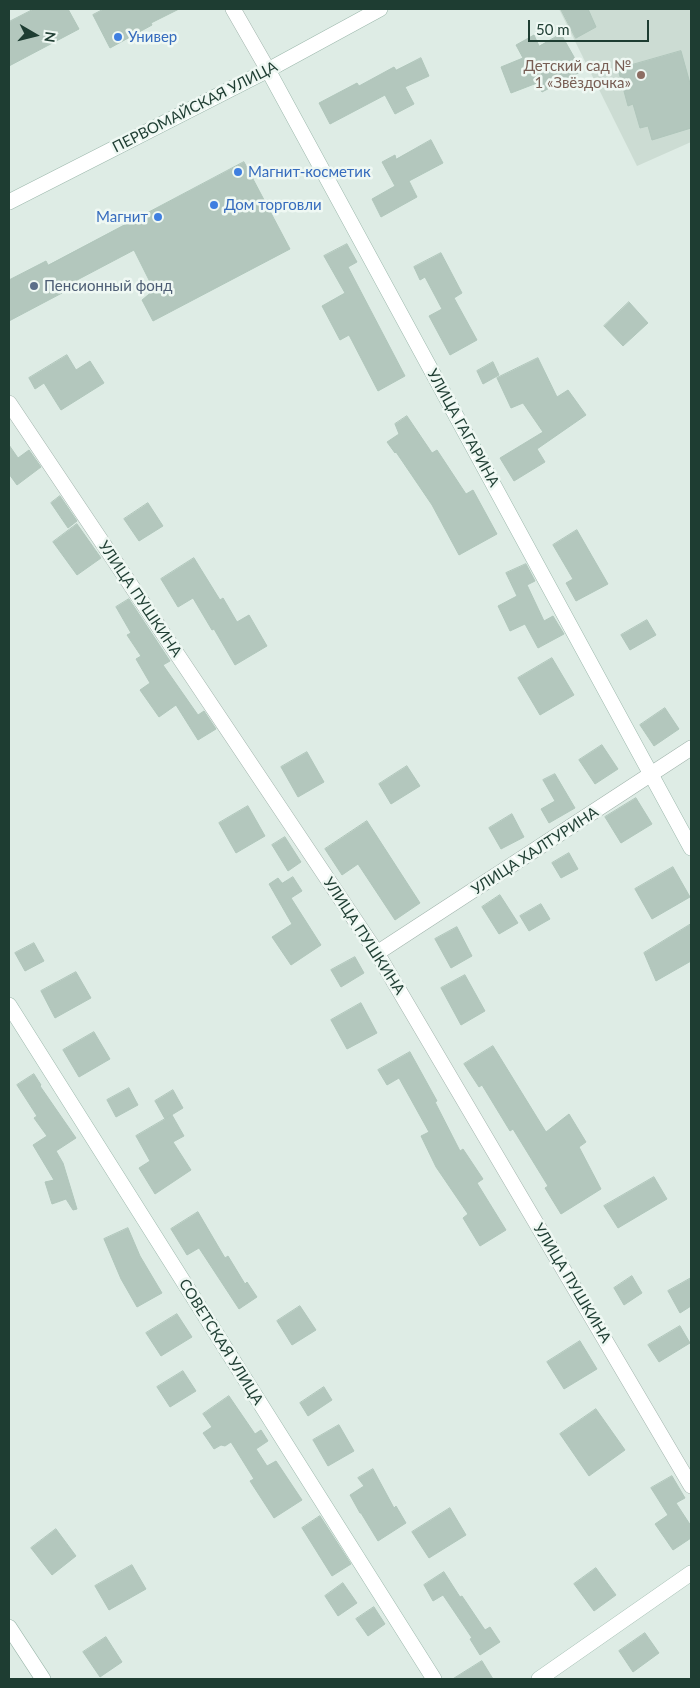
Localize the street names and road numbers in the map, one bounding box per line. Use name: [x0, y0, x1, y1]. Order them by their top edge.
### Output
street label: ПЕРВОМАЙСКАЯ УЛИЦА: [110, 58, 280, 156]
street label: УЛИЦА ГАГАРИНА: [423, 366, 503, 490]
street label: УЛИЦА ПУШКИНА: [94, 538, 186, 660]
street label: УЛИЦА ХАЛТУРИНА: [468, 803, 602, 899]
street label: УЛИЦА ПУШКИНА: [319, 874, 409, 998]
street label: УЛИЦА ПУШКИНА: [529, 1220, 615, 1346]
street label: СОВЕТСКАЯ УЛИЦА: [175, 1276, 267, 1408]

